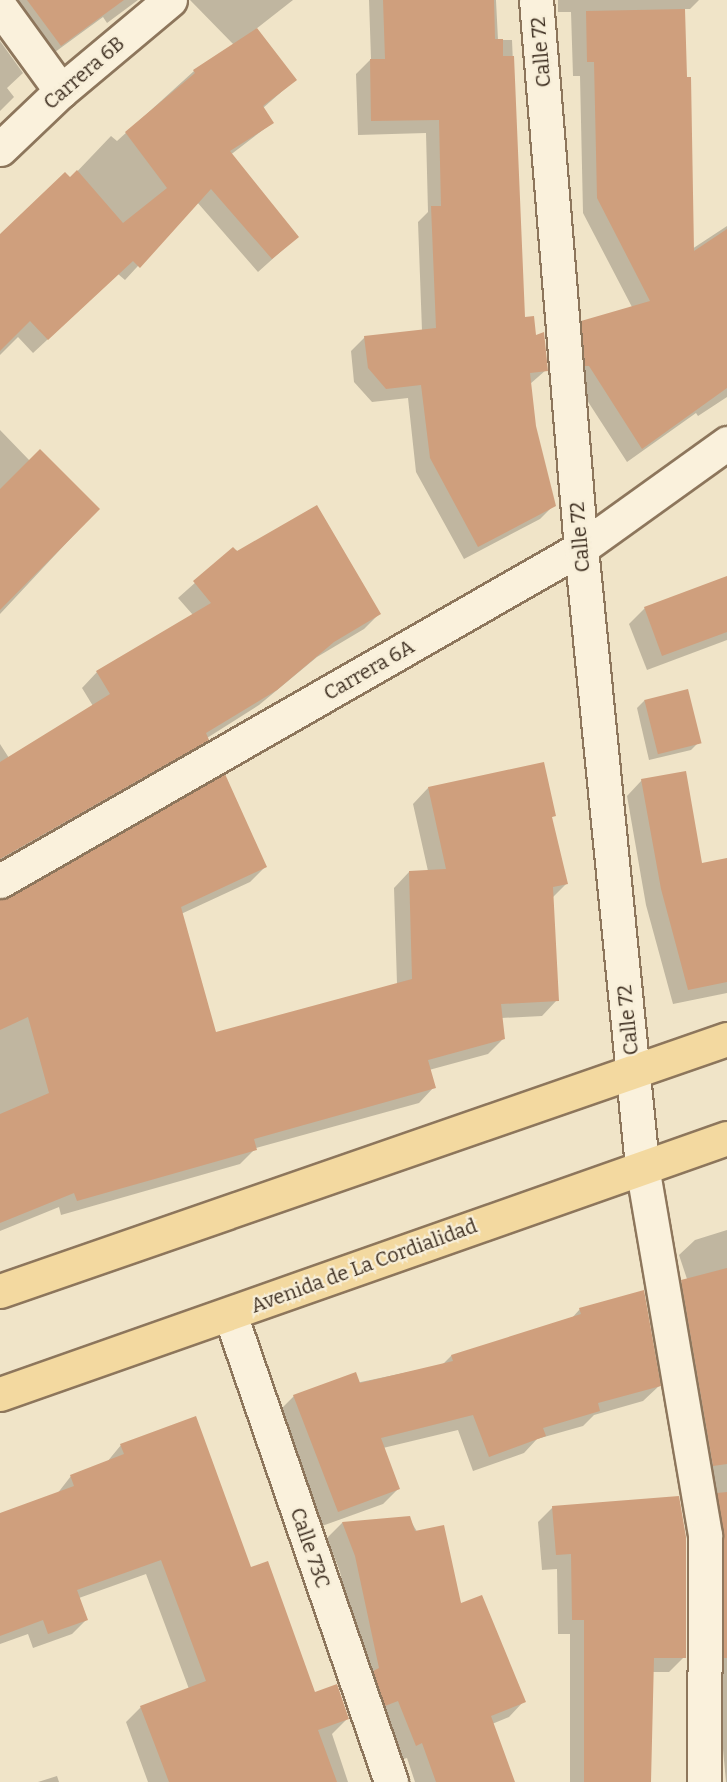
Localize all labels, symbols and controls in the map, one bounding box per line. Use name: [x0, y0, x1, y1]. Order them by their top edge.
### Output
street label: Calle 72: [526, 16, 556, 88]
street label: Carrera 6B: [39, 31, 129, 115]
street label: Calle 72: [565, 501, 595, 573]
street label: Carrera 6A: [320, 635, 418, 705]
street label: Calle 72: [612, 984, 644, 1056]
street label: Avenida de La Cordialidad: [248, 1214, 480, 1318]
street label: Calle 73C: [285, 1505, 335, 1591]

